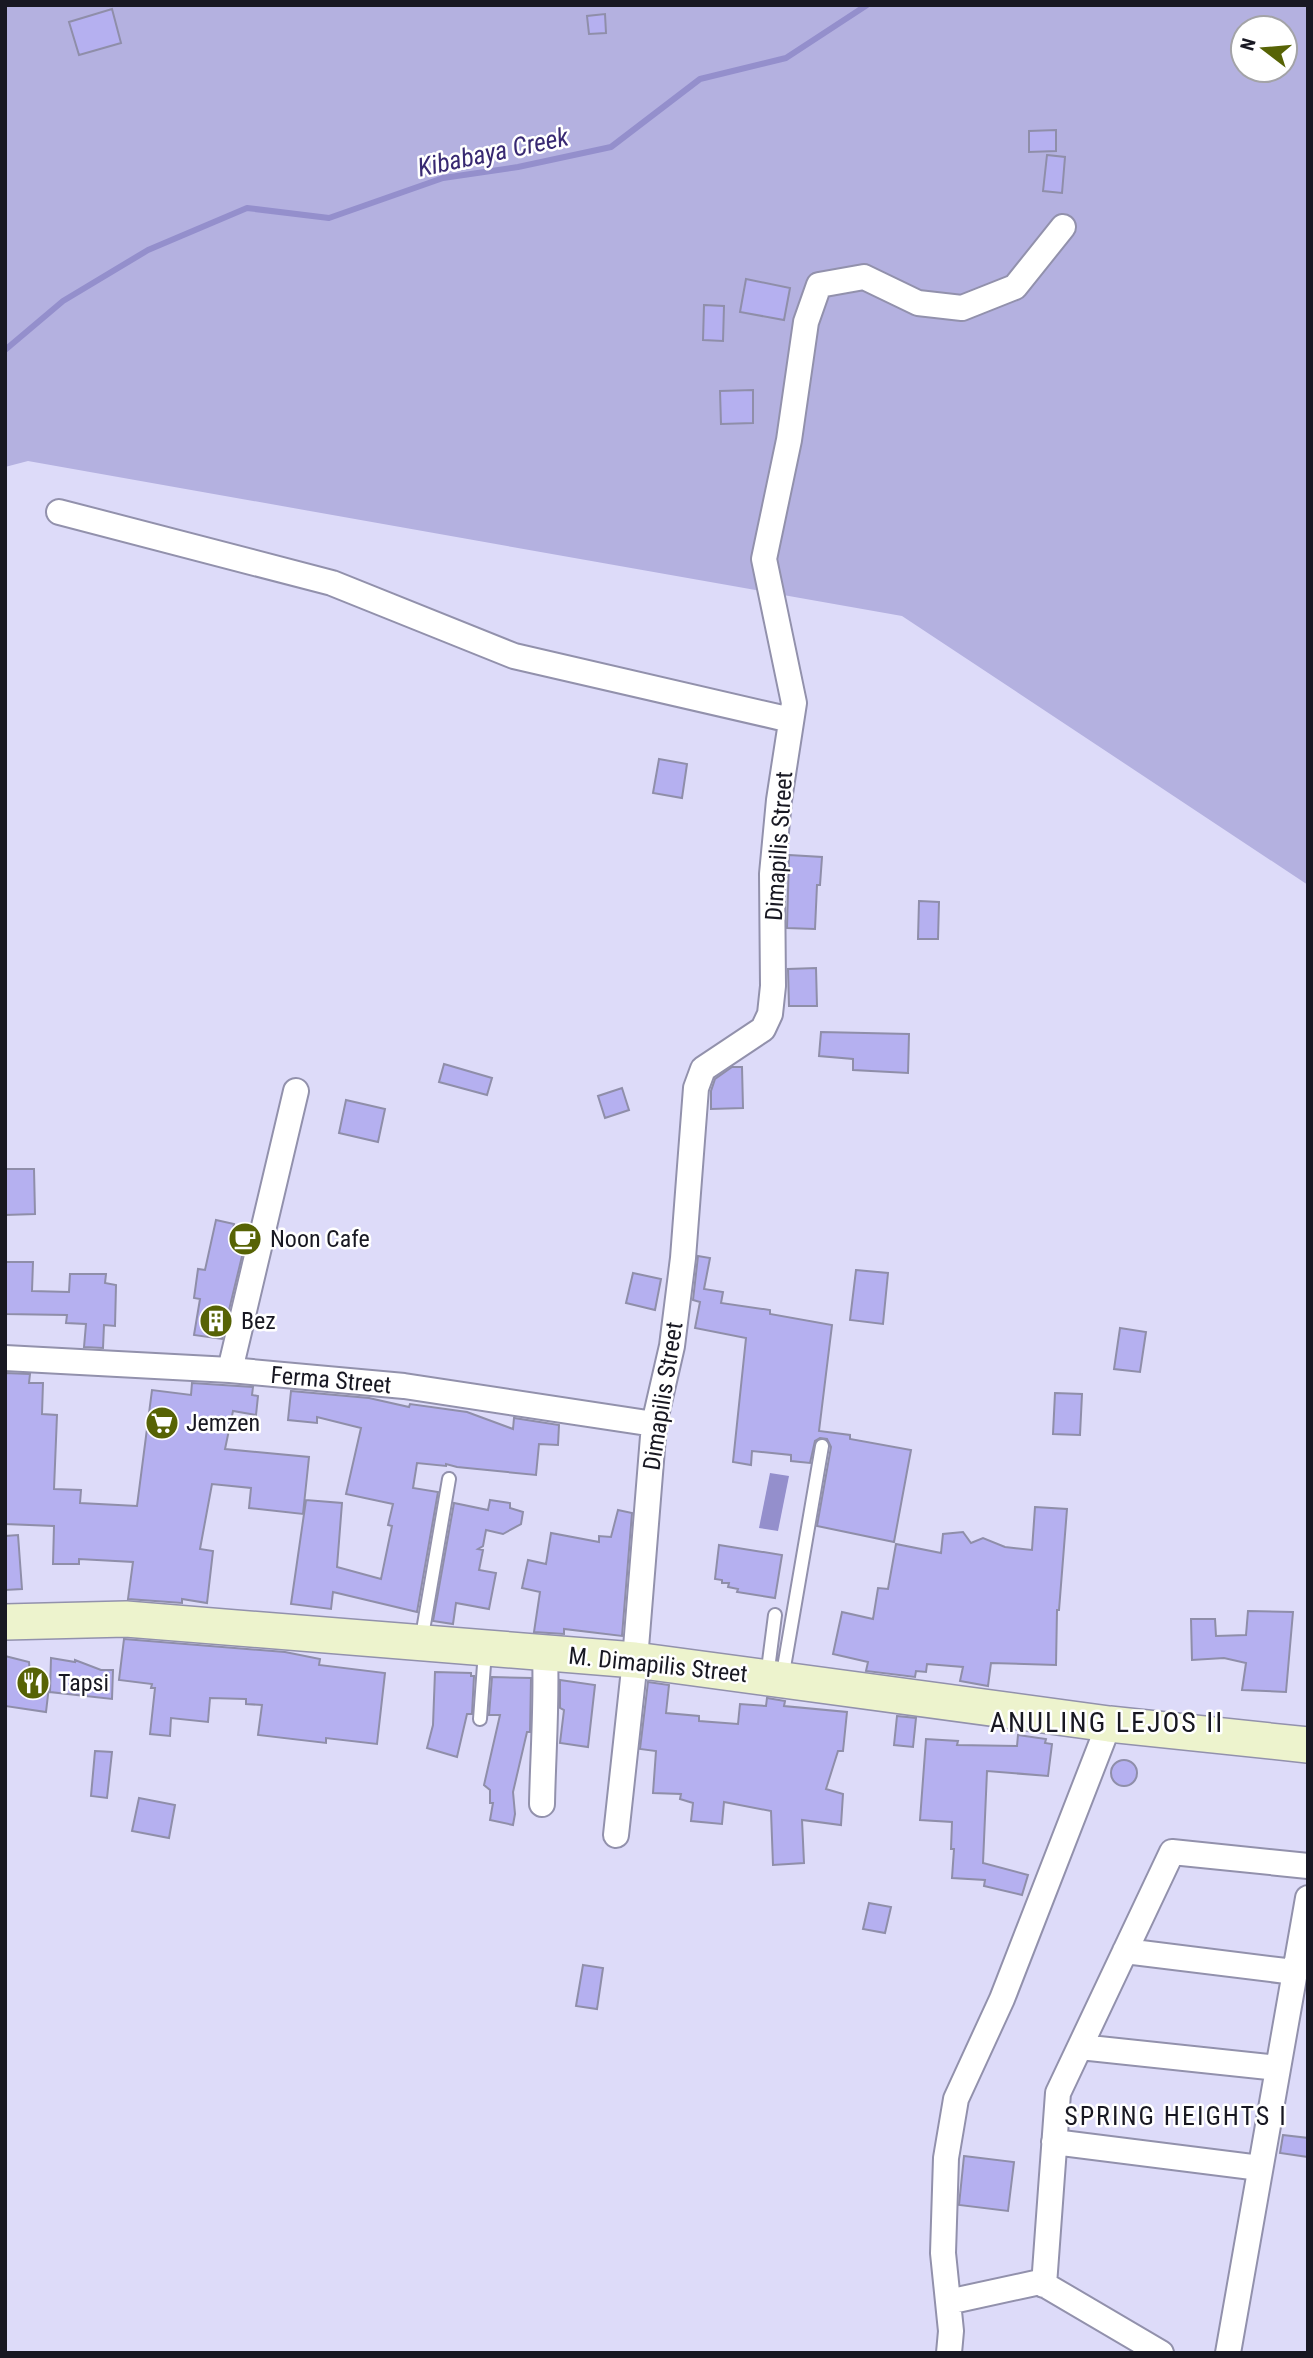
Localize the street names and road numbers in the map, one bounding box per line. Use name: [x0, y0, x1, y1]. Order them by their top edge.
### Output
street label: Dimapilis Street: [760, 770, 798, 922]
street label: Dimapilis Street: [637, 1320, 689, 1472]
street label: Ferma Street: [269, 1361, 393, 1399]
street label: M. Dimapilis Street: [567, 1642, 749, 1688]

